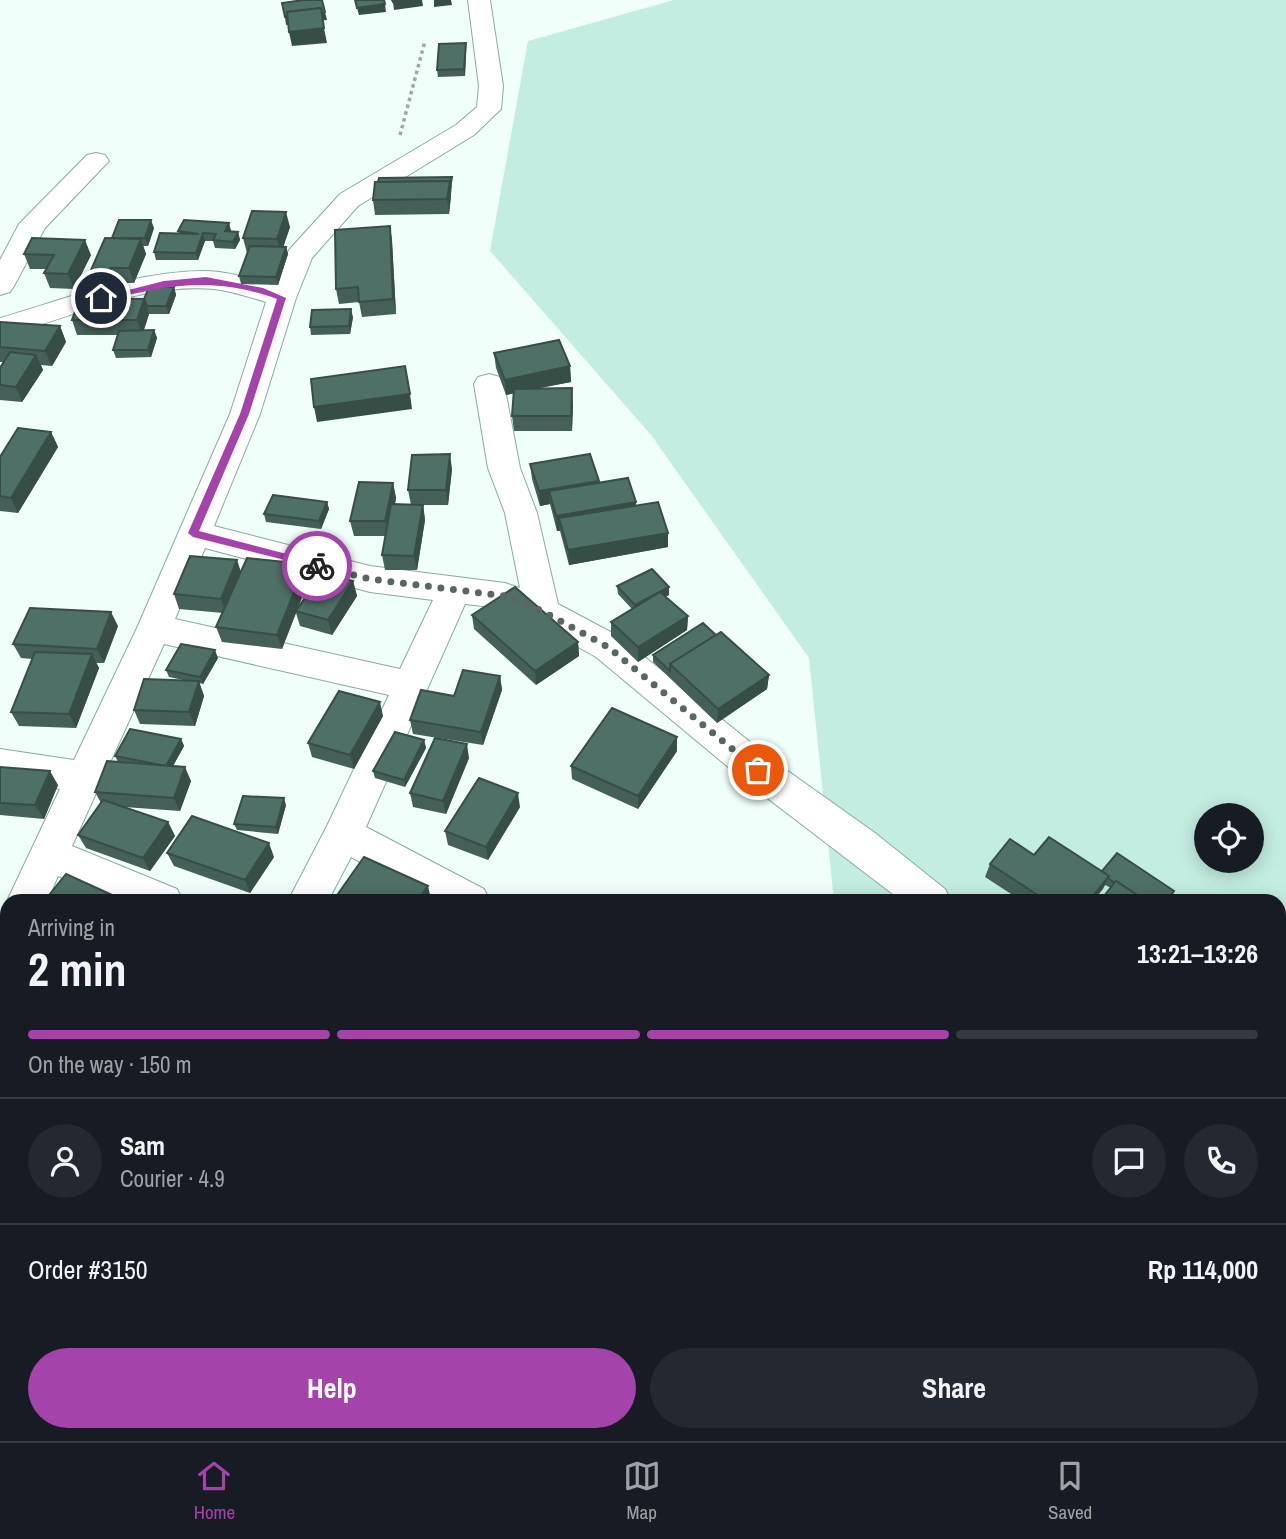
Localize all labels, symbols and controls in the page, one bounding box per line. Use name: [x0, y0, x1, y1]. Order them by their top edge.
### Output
pin: [71, 268, 131, 328]
icon: home: [82, 279, 120, 317]
courier: [282, 531, 352, 601]
icon: bike: [298, 547, 336, 585]
pin: [728, 740, 788, 800]
icon: bag: [739, 751, 777, 789]
map controls: [1194, 803, 1264, 873]
button: locate: [1194, 803, 1264, 873]
text: Arriving in: [28, 912, 115, 943]
text: 13:21–13:26: [1137, 936, 1258, 971]
text: 2 min: [28, 938, 127, 1000]
text: On the way · 150 m: [28, 1049, 192, 1080]
button: person: [28, 1124, 102, 1198]
button: chat: [1092, 1124, 1166, 1198]
button: phone: [1184, 1124, 1258, 1198]
text: Sam: [120, 1128, 165, 1163]
text: Courier · 4.9: [120, 1163, 225, 1194]
text: Order #3150: [28, 1252, 148, 1287]
text: Rp 114,000: [1148, 1252, 1258, 1287]
button: Help: [28, 1348, 636, 1428]
button: Share: [650, 1348, 1258, 1428]
tab: Home: [194, 1457, 235, 1525]
tab: Map: [623, 1457, 661, 1525]
tab: Saved: [1048, 1457, 1092, 1525]

